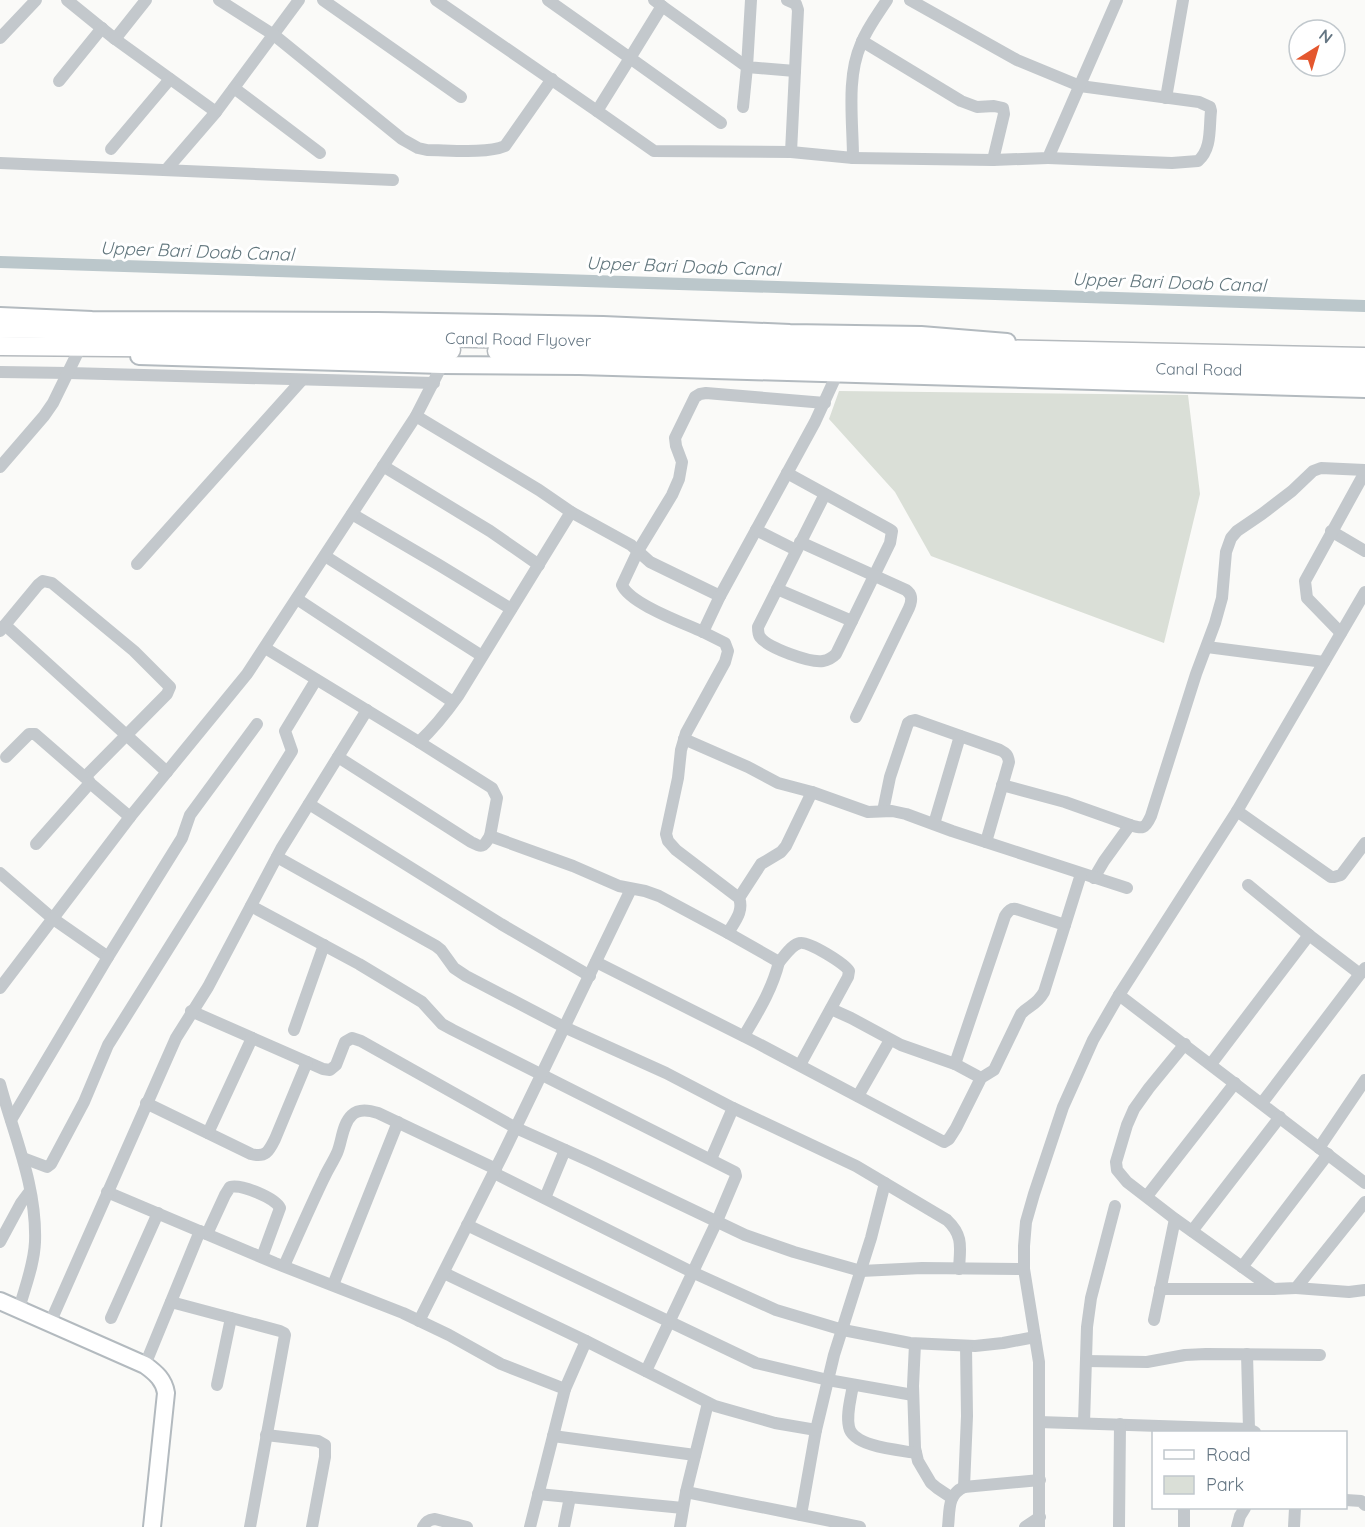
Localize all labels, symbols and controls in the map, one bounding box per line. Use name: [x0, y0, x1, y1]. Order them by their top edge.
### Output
north arrow: [1287, 18, 1347, 78]
text: N: [1315, 24, 1337, 48]
water label: Upper Bari Doab Canal: [100, 236, 296, 266]
water label: Upper Bari Doab Canal: [586, 251, 782, 281]
water label: Upper Bari Doab Canal: [1072, 267, 1268, 297]
street label: Canal Road Flyover: [445, 328, 591, 350]
street label: Canal Road: [1155, 358, 1243, 380]
legend: [1152, 1431, 1347, 1509]
text: Road: [1206, 1443, 1251, 1466]
text: Park: [1206, 1473, 1244, 1496]

